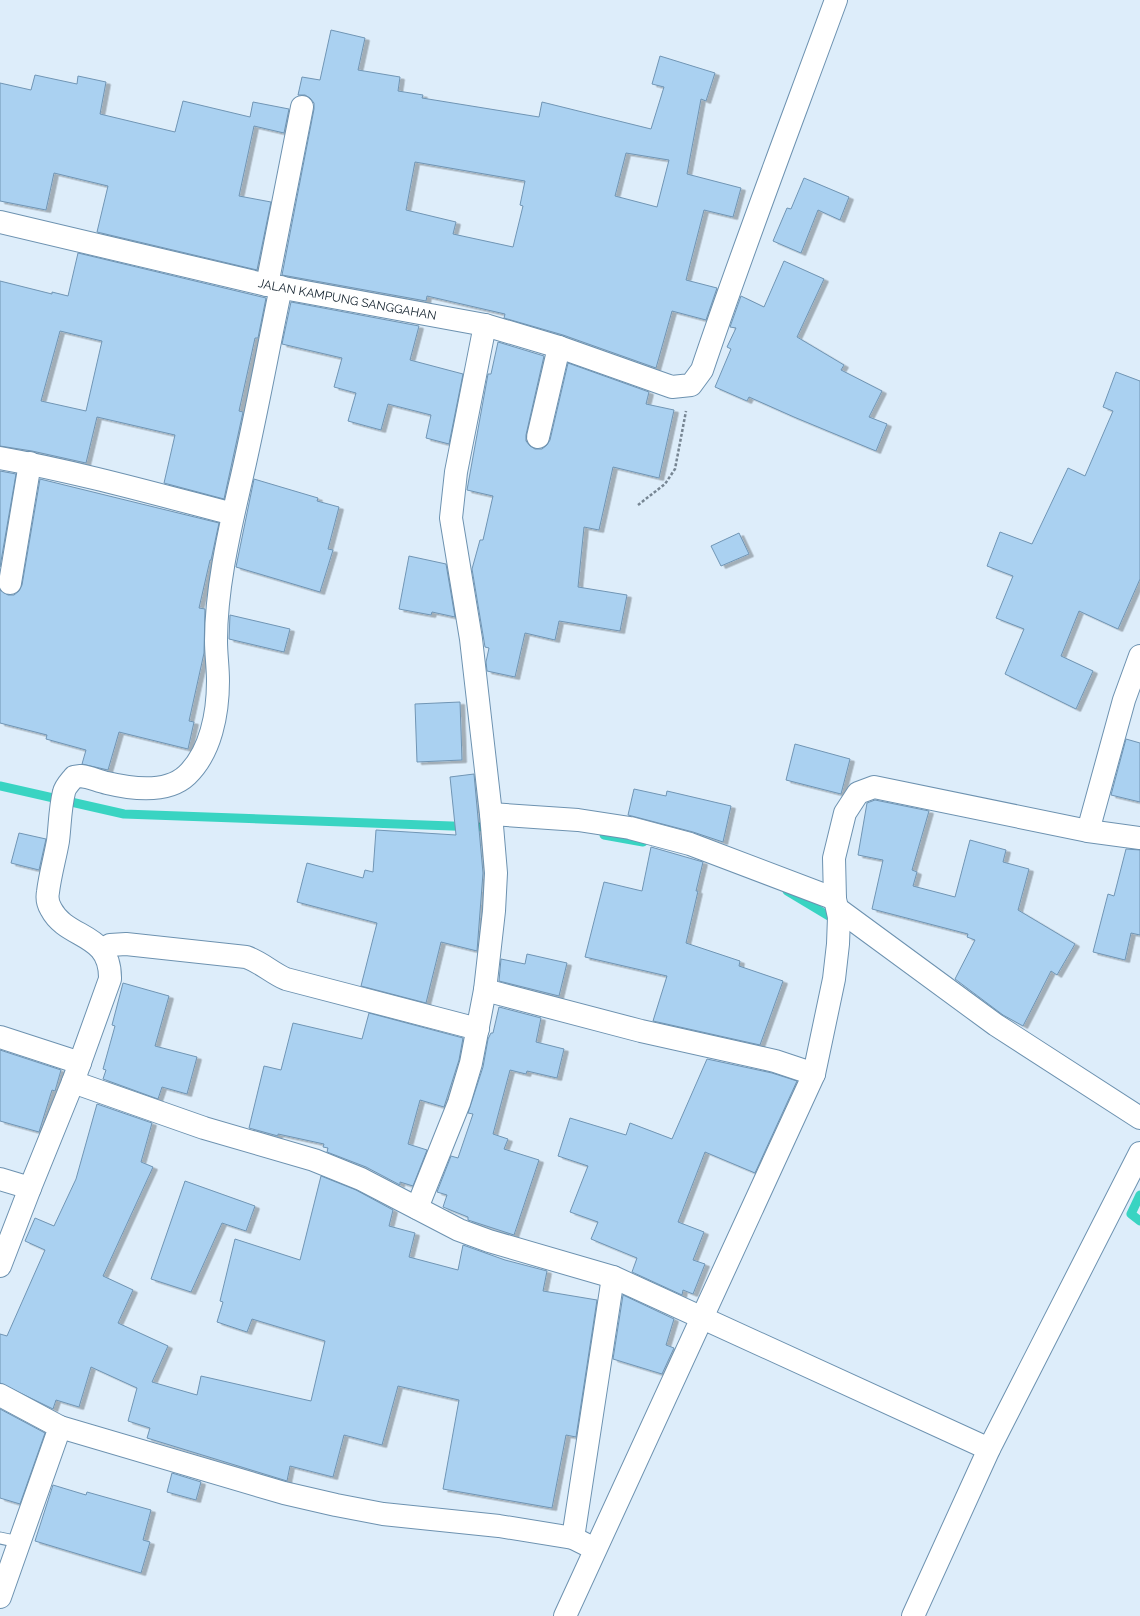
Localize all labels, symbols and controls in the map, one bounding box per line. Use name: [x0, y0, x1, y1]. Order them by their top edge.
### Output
street label: JALAN KAMPUNG SANGGAHAN: [257, 276, 438, 323]

